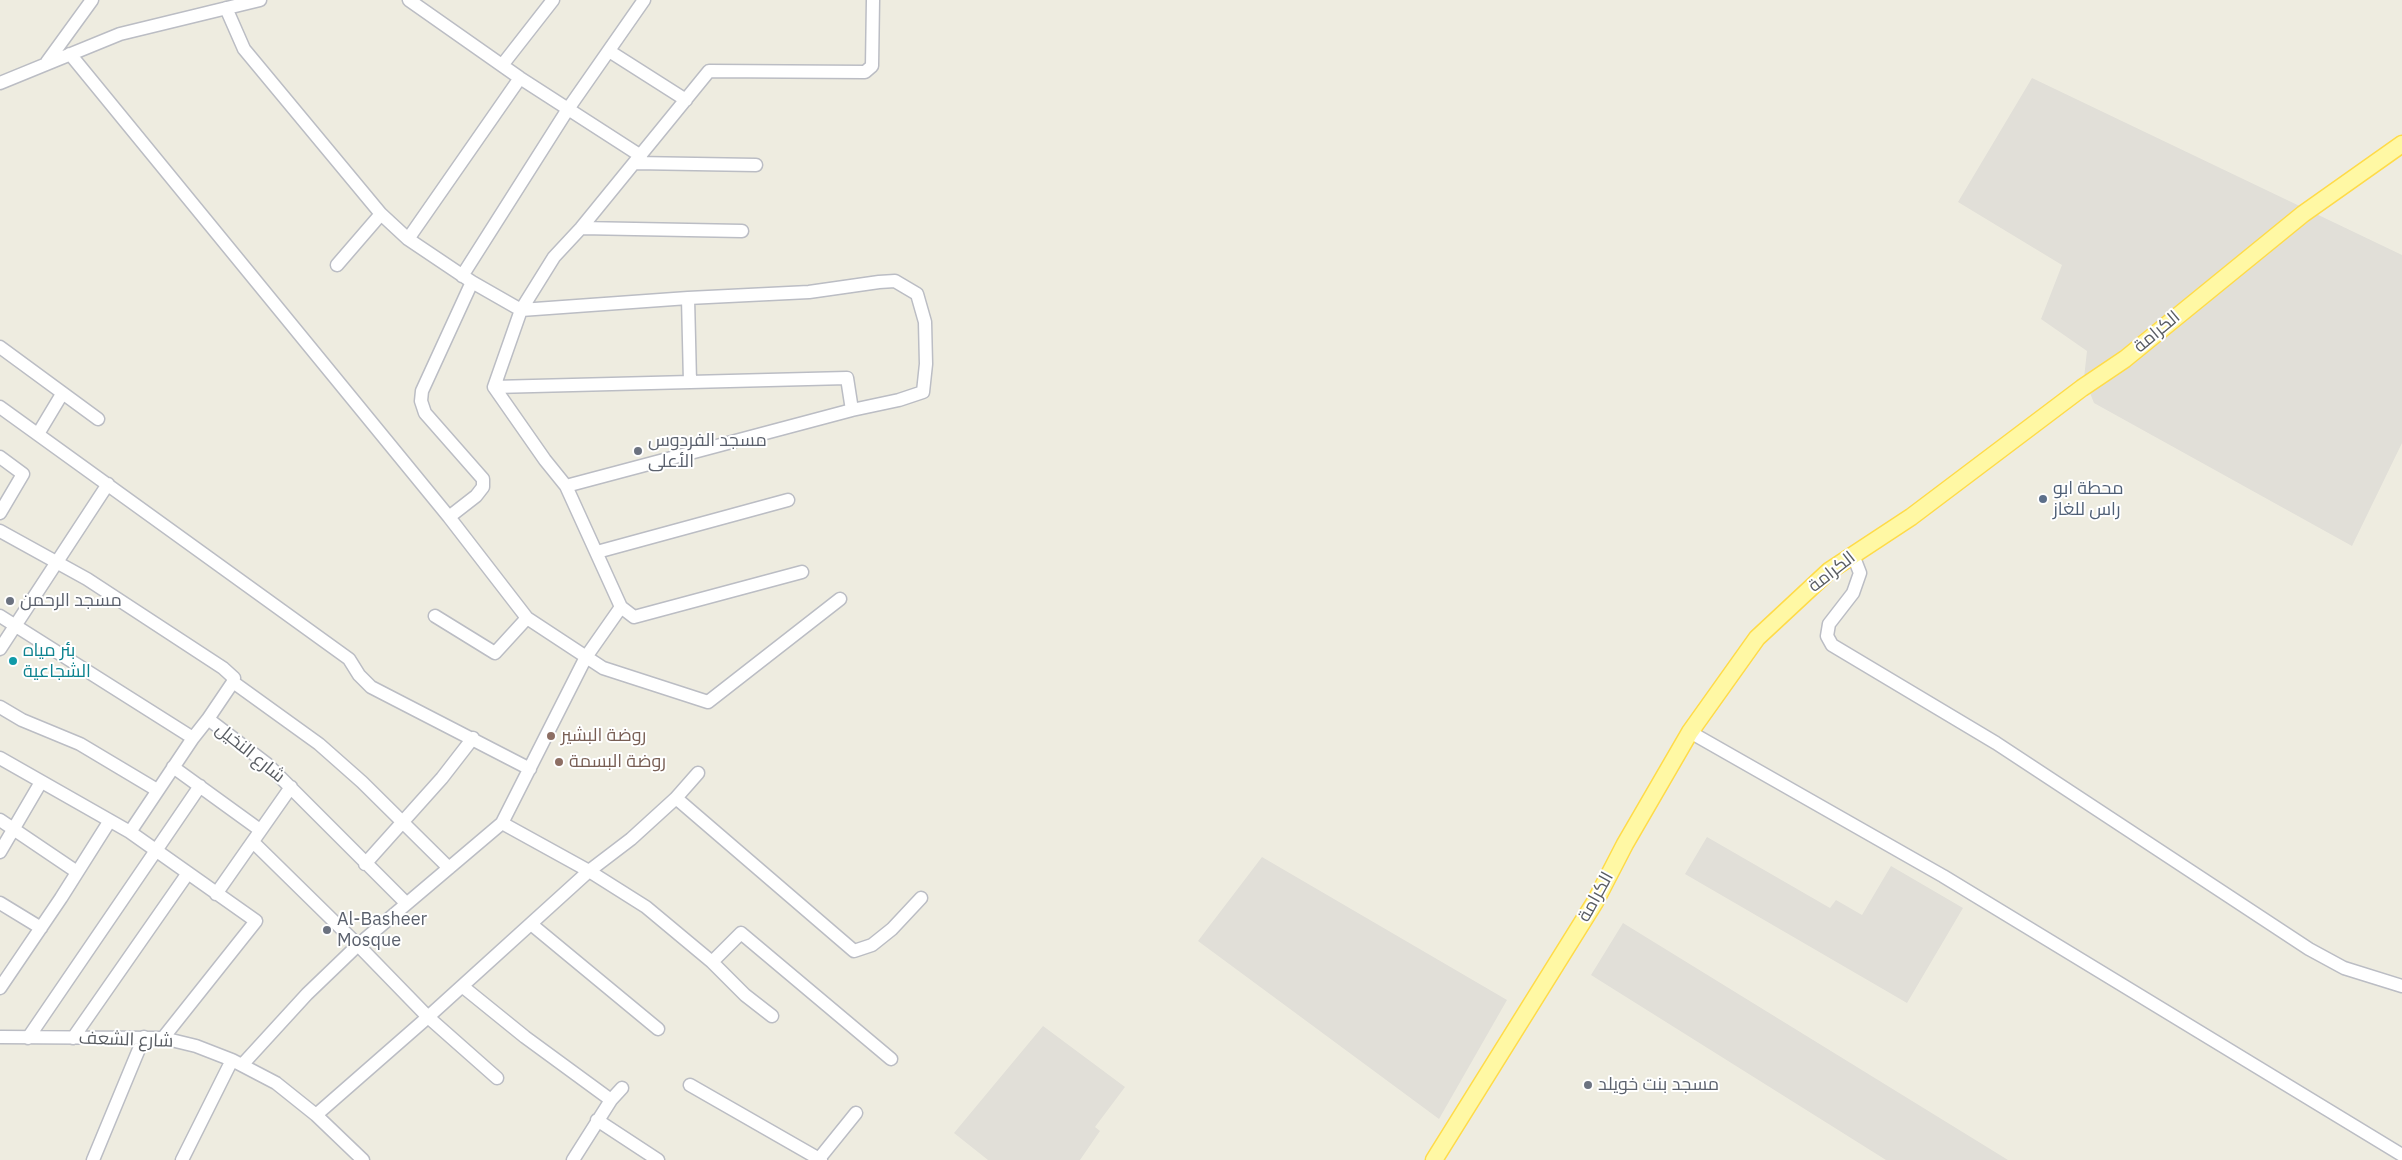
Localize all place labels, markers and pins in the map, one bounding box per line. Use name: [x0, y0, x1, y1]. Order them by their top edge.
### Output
place label: مسجد الفردوس الأعلى: [648, 430, 767, 472]
marker: مسجد الفردوس الأعلى: [632, 445, 644, 457]
place label: محطة ابو راس للغاز: [2053, 478, 2124, 520]
marker: محطة ابو راس للغاز: [2037, 493, 2049, 505]
place label: مسجد الرحمن: [20, 590, 122, 612]
marker: مسجد الرحمن: [4, 595, 16, 607]
place label: بئر مياه الشجاعية: [23, 640, 91, 682]
marker: بئر مياه الشجاعية: [7, 655, 19, 667]
place label: روضة البشير: [561, 725, 646, 747]
marker: روضة البشير: [545, 730, 557, 742]
place label: روضة البسمة: [569, 751, 666, 773]
marker: روضة البسمة: [553, 756, 565, 768]
place label: Al-Basheer Mosque: [337, 909, 427, 952]
marker: Al-Basheer Mosque: [321, 924, 333, 936]
place label: مسجد بنت خويلد: [1598, 1074, 1719, 1096]
marker: مسجد بنت خويلد: [1582, 1079, 1594, 1091]

